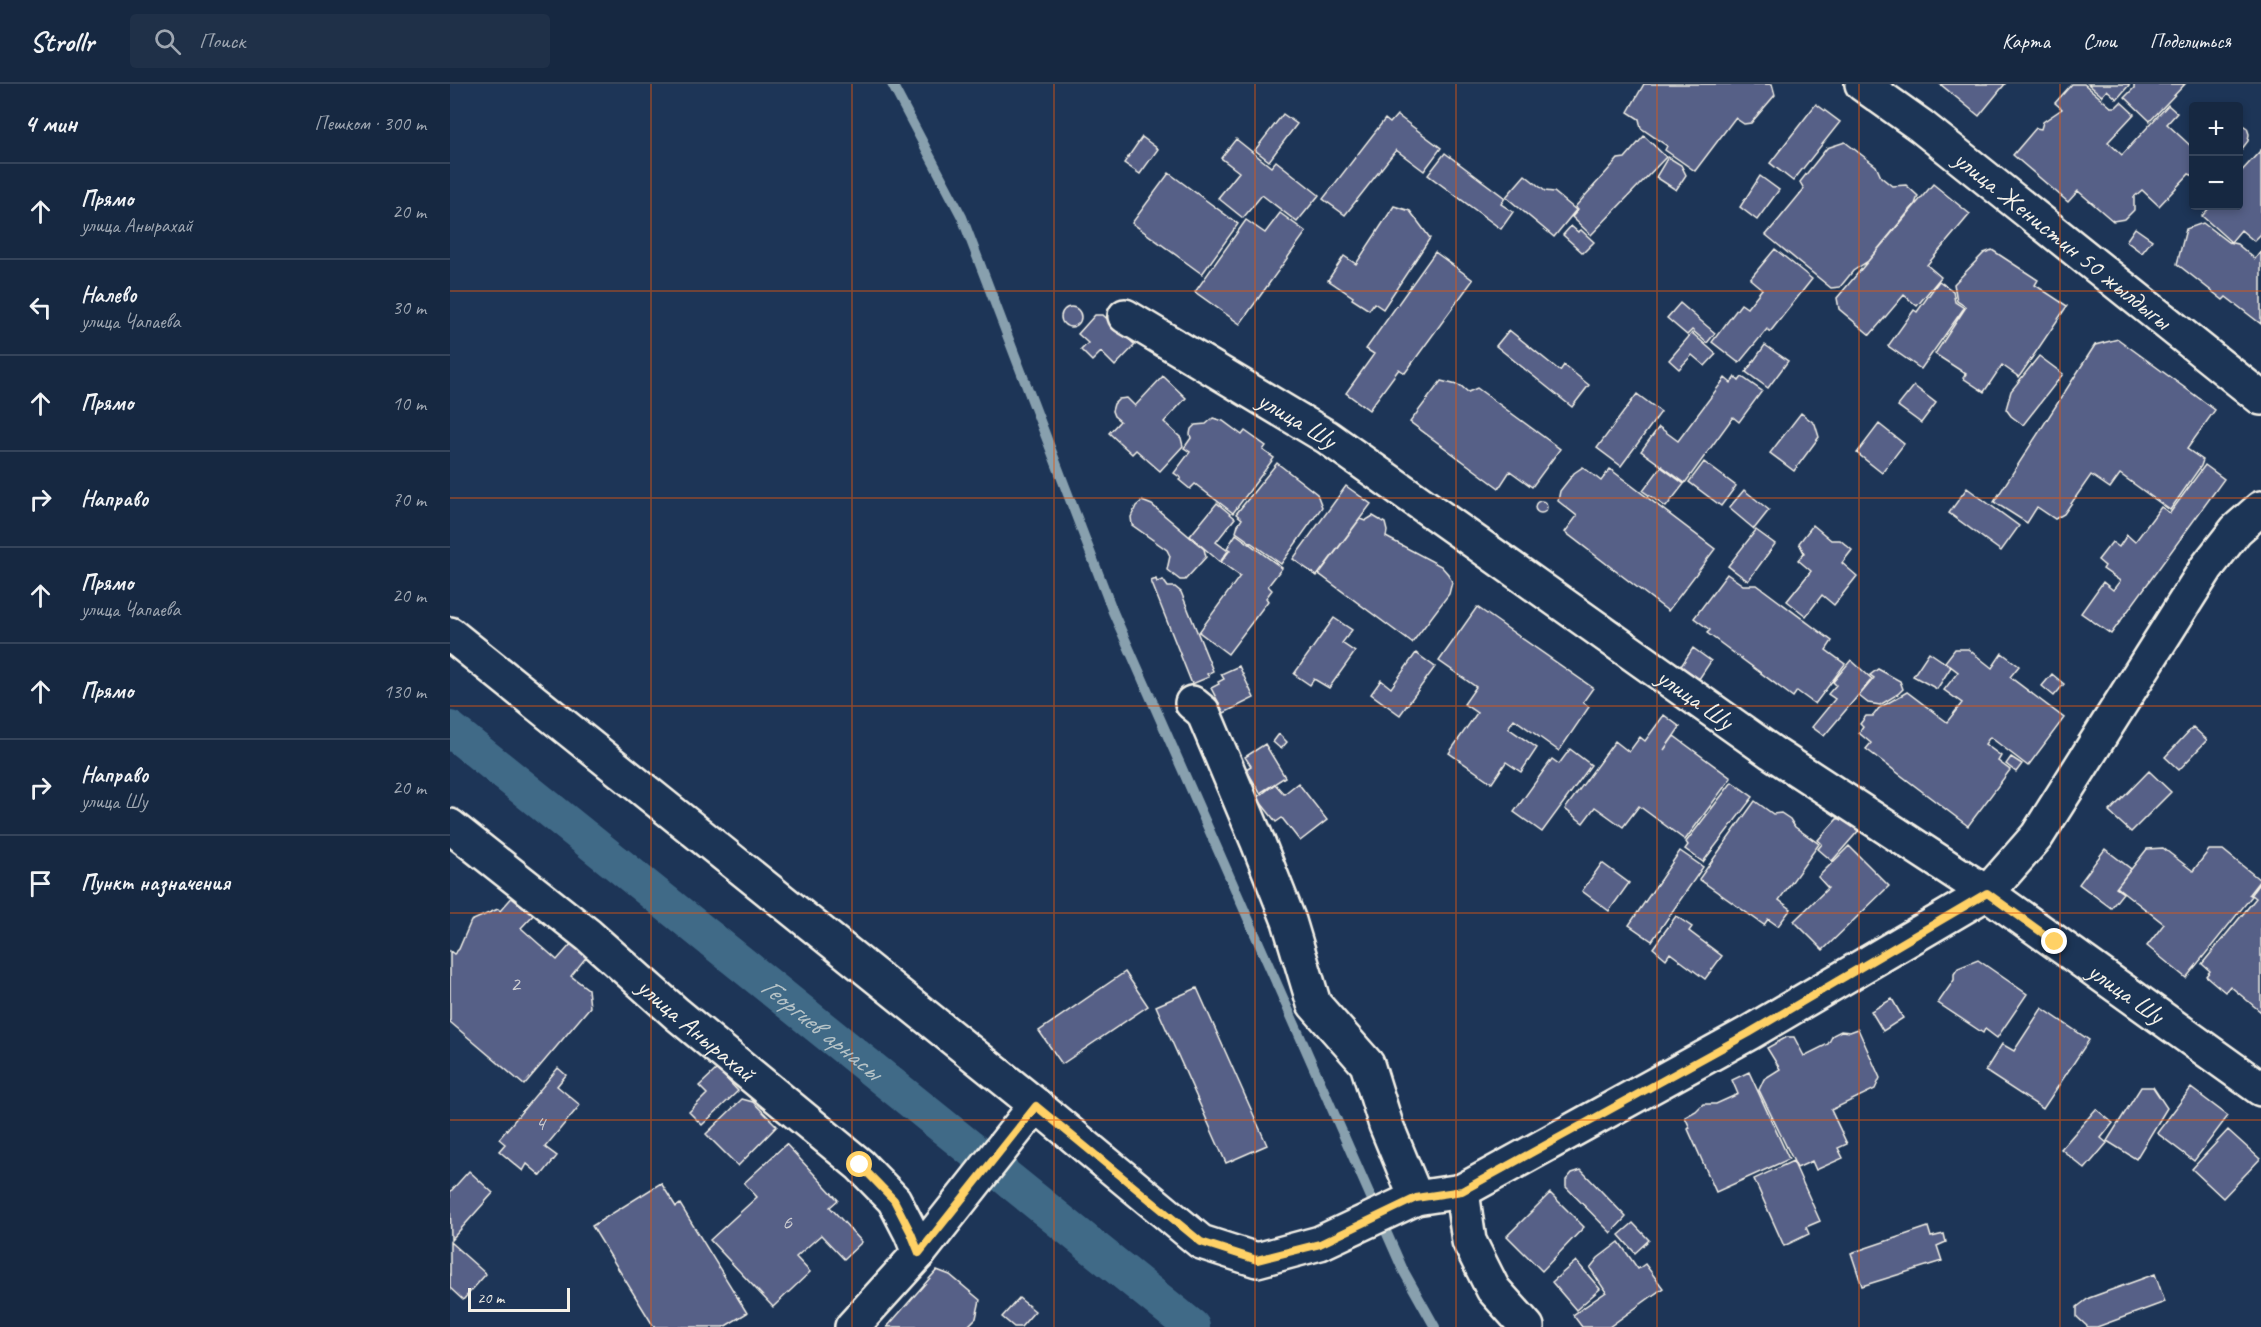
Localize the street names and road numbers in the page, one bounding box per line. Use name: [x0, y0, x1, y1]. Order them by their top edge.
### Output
street label: улица Женистин 50 жылдыгы: [1945, 141, 2180, 338]
street label: улица Шу: [1250, 382, 1345, 457]
street label: улица Шу: [1649, 659, 1741, 738]
street label: улица Шу: [2080, 953, 2172, 1033]
street label: улица Анырахай: [629, 969, 764, 1091]

